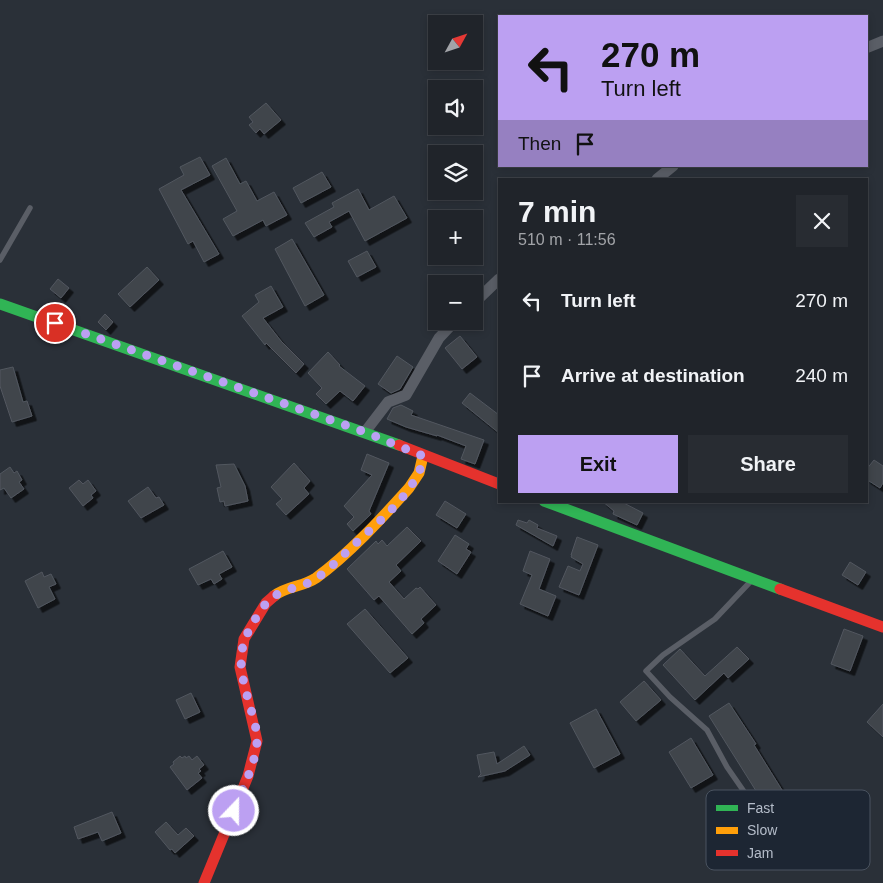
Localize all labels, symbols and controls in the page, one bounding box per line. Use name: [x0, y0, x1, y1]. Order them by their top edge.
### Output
north arrow: [428, 15, 482, 70]
map controls: [428, 15, 483, 330]
icon: left: [518, 35, 583, 100]
text: 270 m: [601, 35, 700, 74]
text: Turn left: [601, 76, 681, 101]
button: sound: [428, 80, 483, 135]
icon: arrive: [571, 130, 599, 158]
text: Then: [518, 133, 561, 154]
button: layers: [428, 145, 483, 200]
text: 7 min: [518, 195, 596, 228]
button: close: [796, 195, 848, 247]
button: +: [428, 210, 483, 265]
text: 510 m · 11:56: [518, 231, 616, 248]
button: −: [428, 275, 483, 330]
icon: left: [518, 287, 546, 315]
text: Turn left: [561, 290, 636, 311]
text: 270 m: [795, 290, 848, 311]
pin: [34, 302, 76, 344]
icon: arrive: [41, 309, 69, 337]
icon: arrive: [518, 362, 546, 390]
text: Arrive at destination: [561, 365, 745, 386]
text: 240 m: [795, 365, 848, 386]
button: Exit: [518, 435, 678, 493]
button: Share: [688, 435, 848, 493]
position arrow: [207, 784, 259, 836]
legend: [706, 790, 870, 870]
text: Fast: [747, 800, 774, 816]
text: Slow: [747, 822, 778, 838]
text: Jam: [747, 845, 773, 861]

